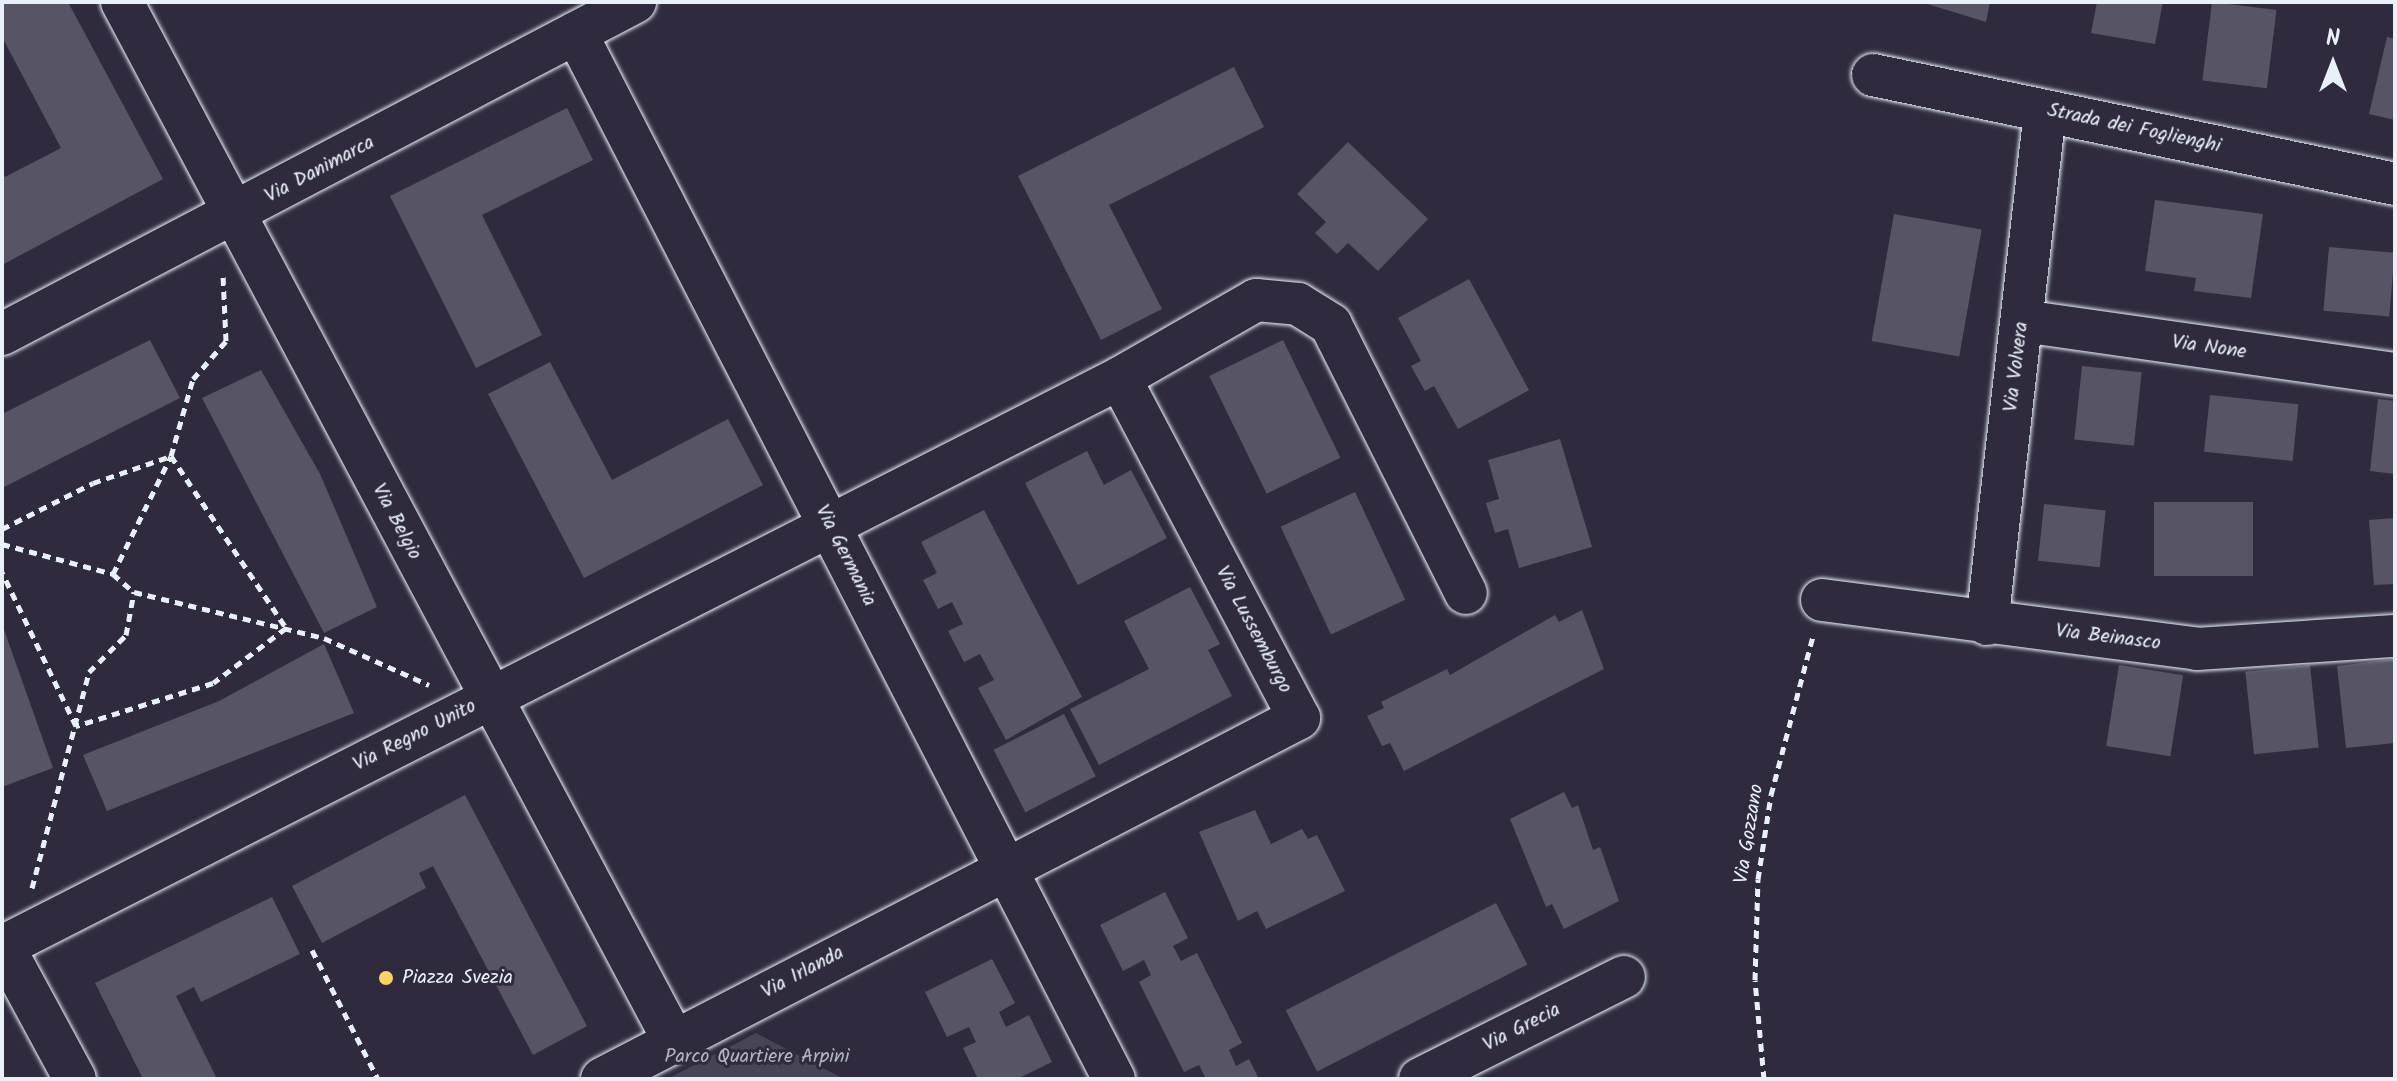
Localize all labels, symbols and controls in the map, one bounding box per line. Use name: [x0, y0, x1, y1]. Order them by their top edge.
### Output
text: N: [2326, 22, 2340, 57]
north arrow: [2293, 24, 2373, 104]
street label: Strada dei Foglienghi: [2045, 99, 2223, 159]
street label: Via Danimarca: [261, 131, 379, 209]
street label: Via Volvera: [2000, 320, 2034, 414]
street label: Via None: [2170, 331, 2248, 365]
street label: Via Belgio: [366, 480, 426, 564]
street label: Via Germania: [809, 501, 881, 611]
street label: Via Lussemburgo: [1209, 562, 1297, 698]
street label: Via Beinasco: [2054, 620, 2162, 656]
street label: Via Regno Unito: [349, 695, 481, 777]
street label: Via Gozzano: [1730, 782, 1770, 886]
street label: Via Irlanda: [758, 941, 848, 1005]
place label: Piazza Svezia: [402, 966, 513, 990]
marker: Piazza Svezia: [377, 969, 395, 987]
street label: Via Grecia: [1479, 998, 1565, 1058]
park label: Parco Quartiere Arpini: [665, 1045, 849, 1069]

